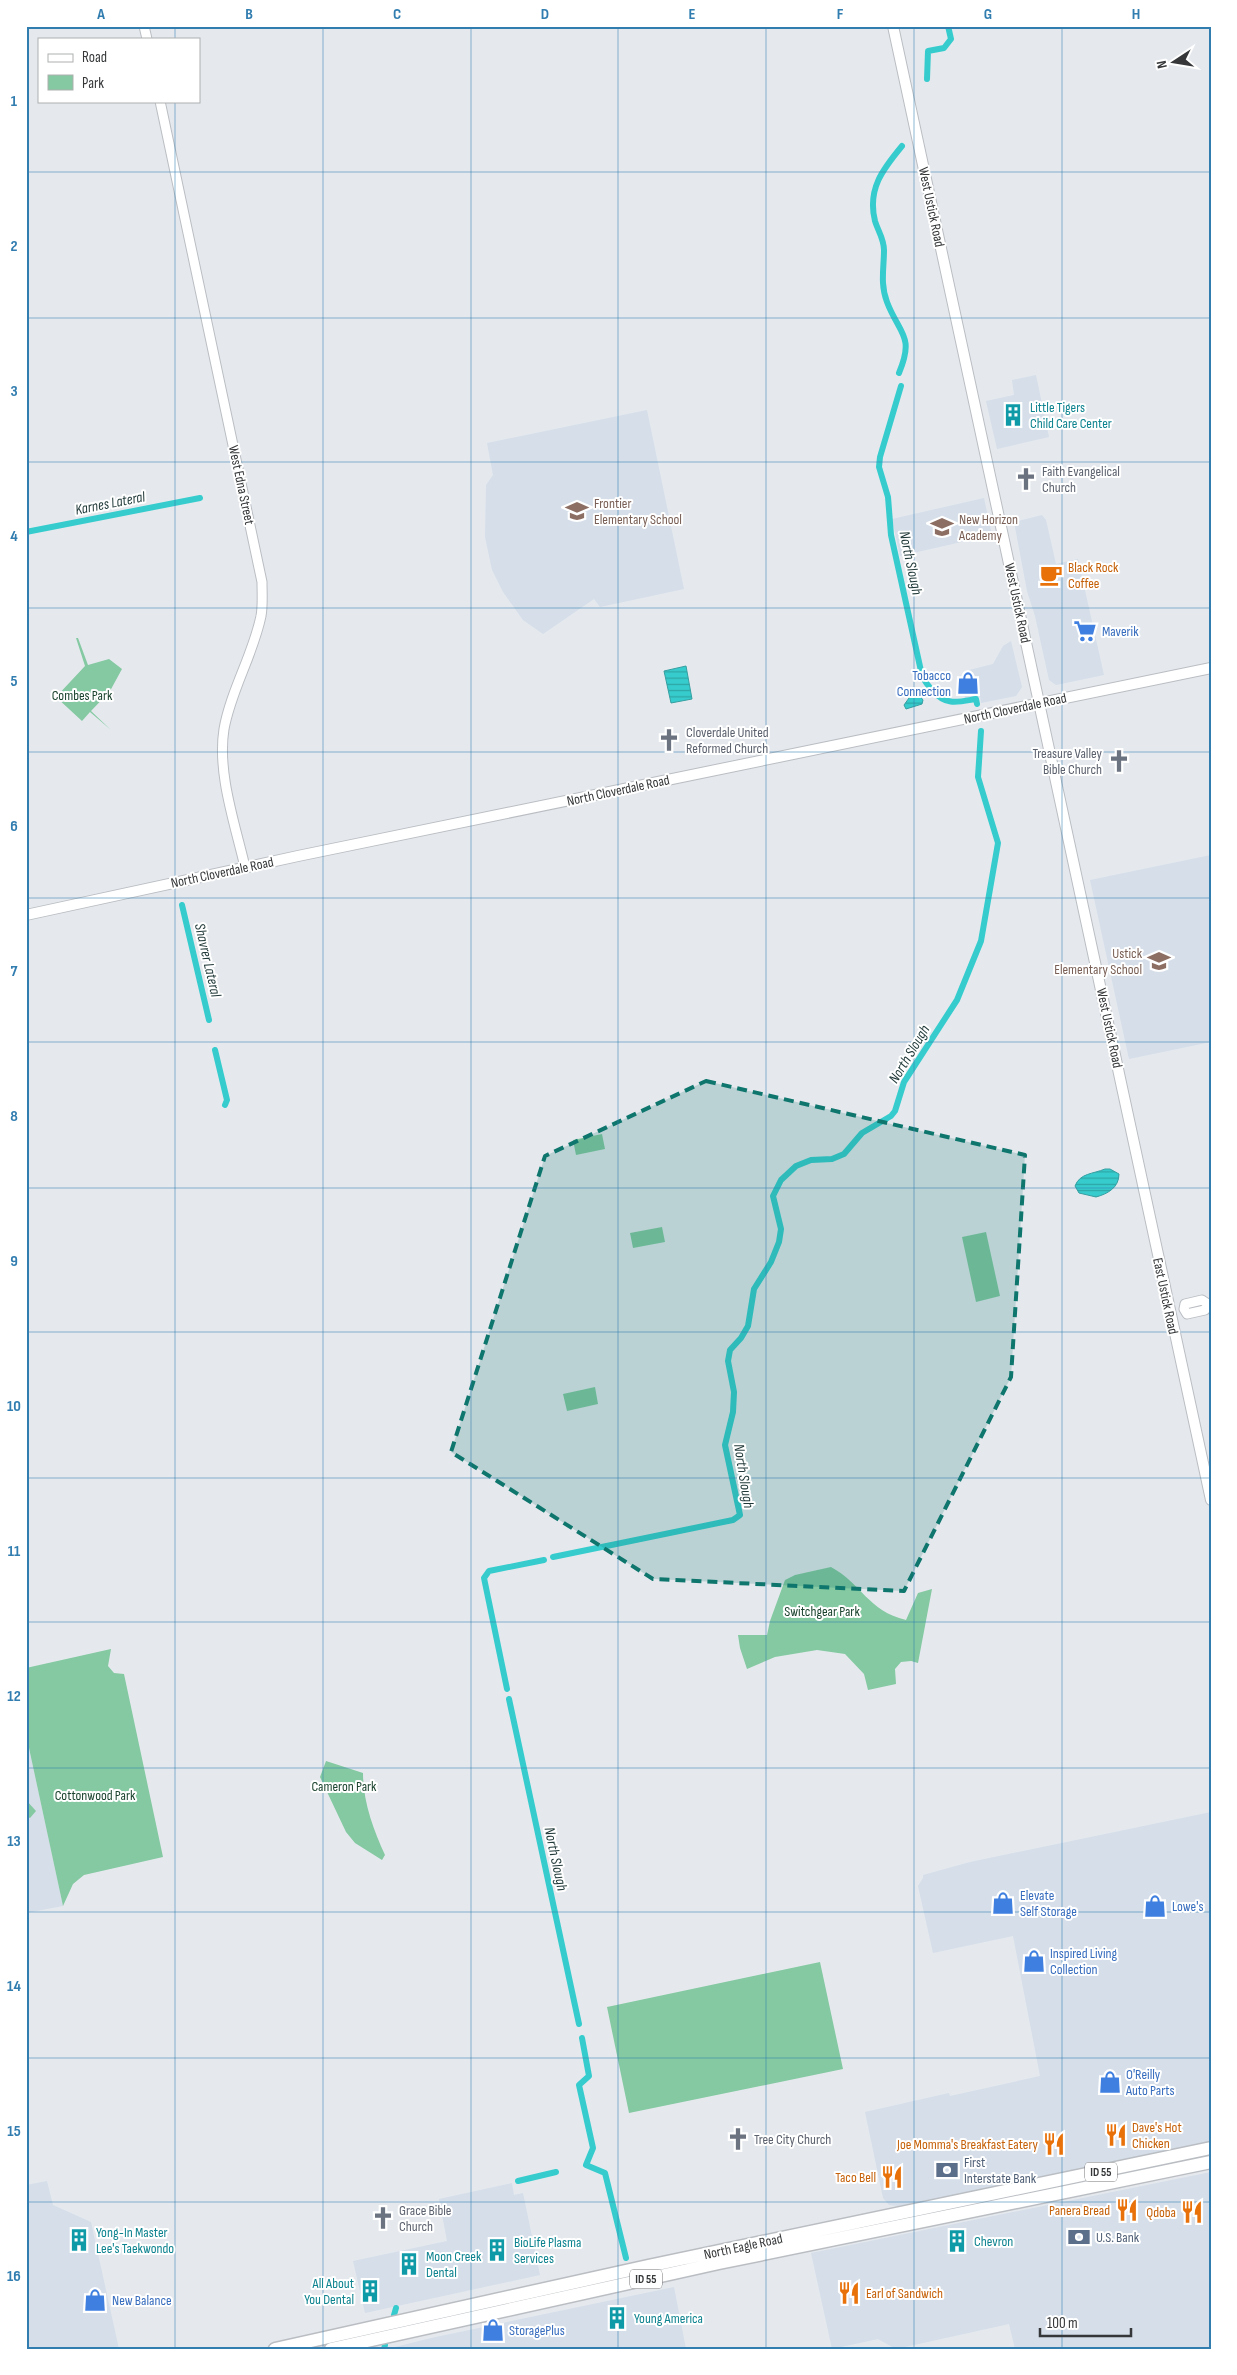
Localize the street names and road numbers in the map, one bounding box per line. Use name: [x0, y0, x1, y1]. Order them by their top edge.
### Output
street label: West Ustick Road: [915, 166, 948, 249]
street label: West Edna Street: [225, 444, 258, 526]
street label: West Ustick Road: [1001, 562, 1034, 645]
street label: North Cloverdale Road: [962, 689, 1068, 728]
street label: North Cloverdale Road: [565, 771, 671, 810]
street label: North Cloverdale Road: [169, 853, 275, 892]
street label: West Ustick Road: [1093, 987, 1126, 1070]
street label: East Ustick Road: [1149, 1256, 1182, 1336]
road number: ID 55: [1085, 2162, 1117, 2182]
street label: North Eagle Road: [702, 2230, 784, 2263]
road number: ID 55: [630, 2270, 662, 2288]

